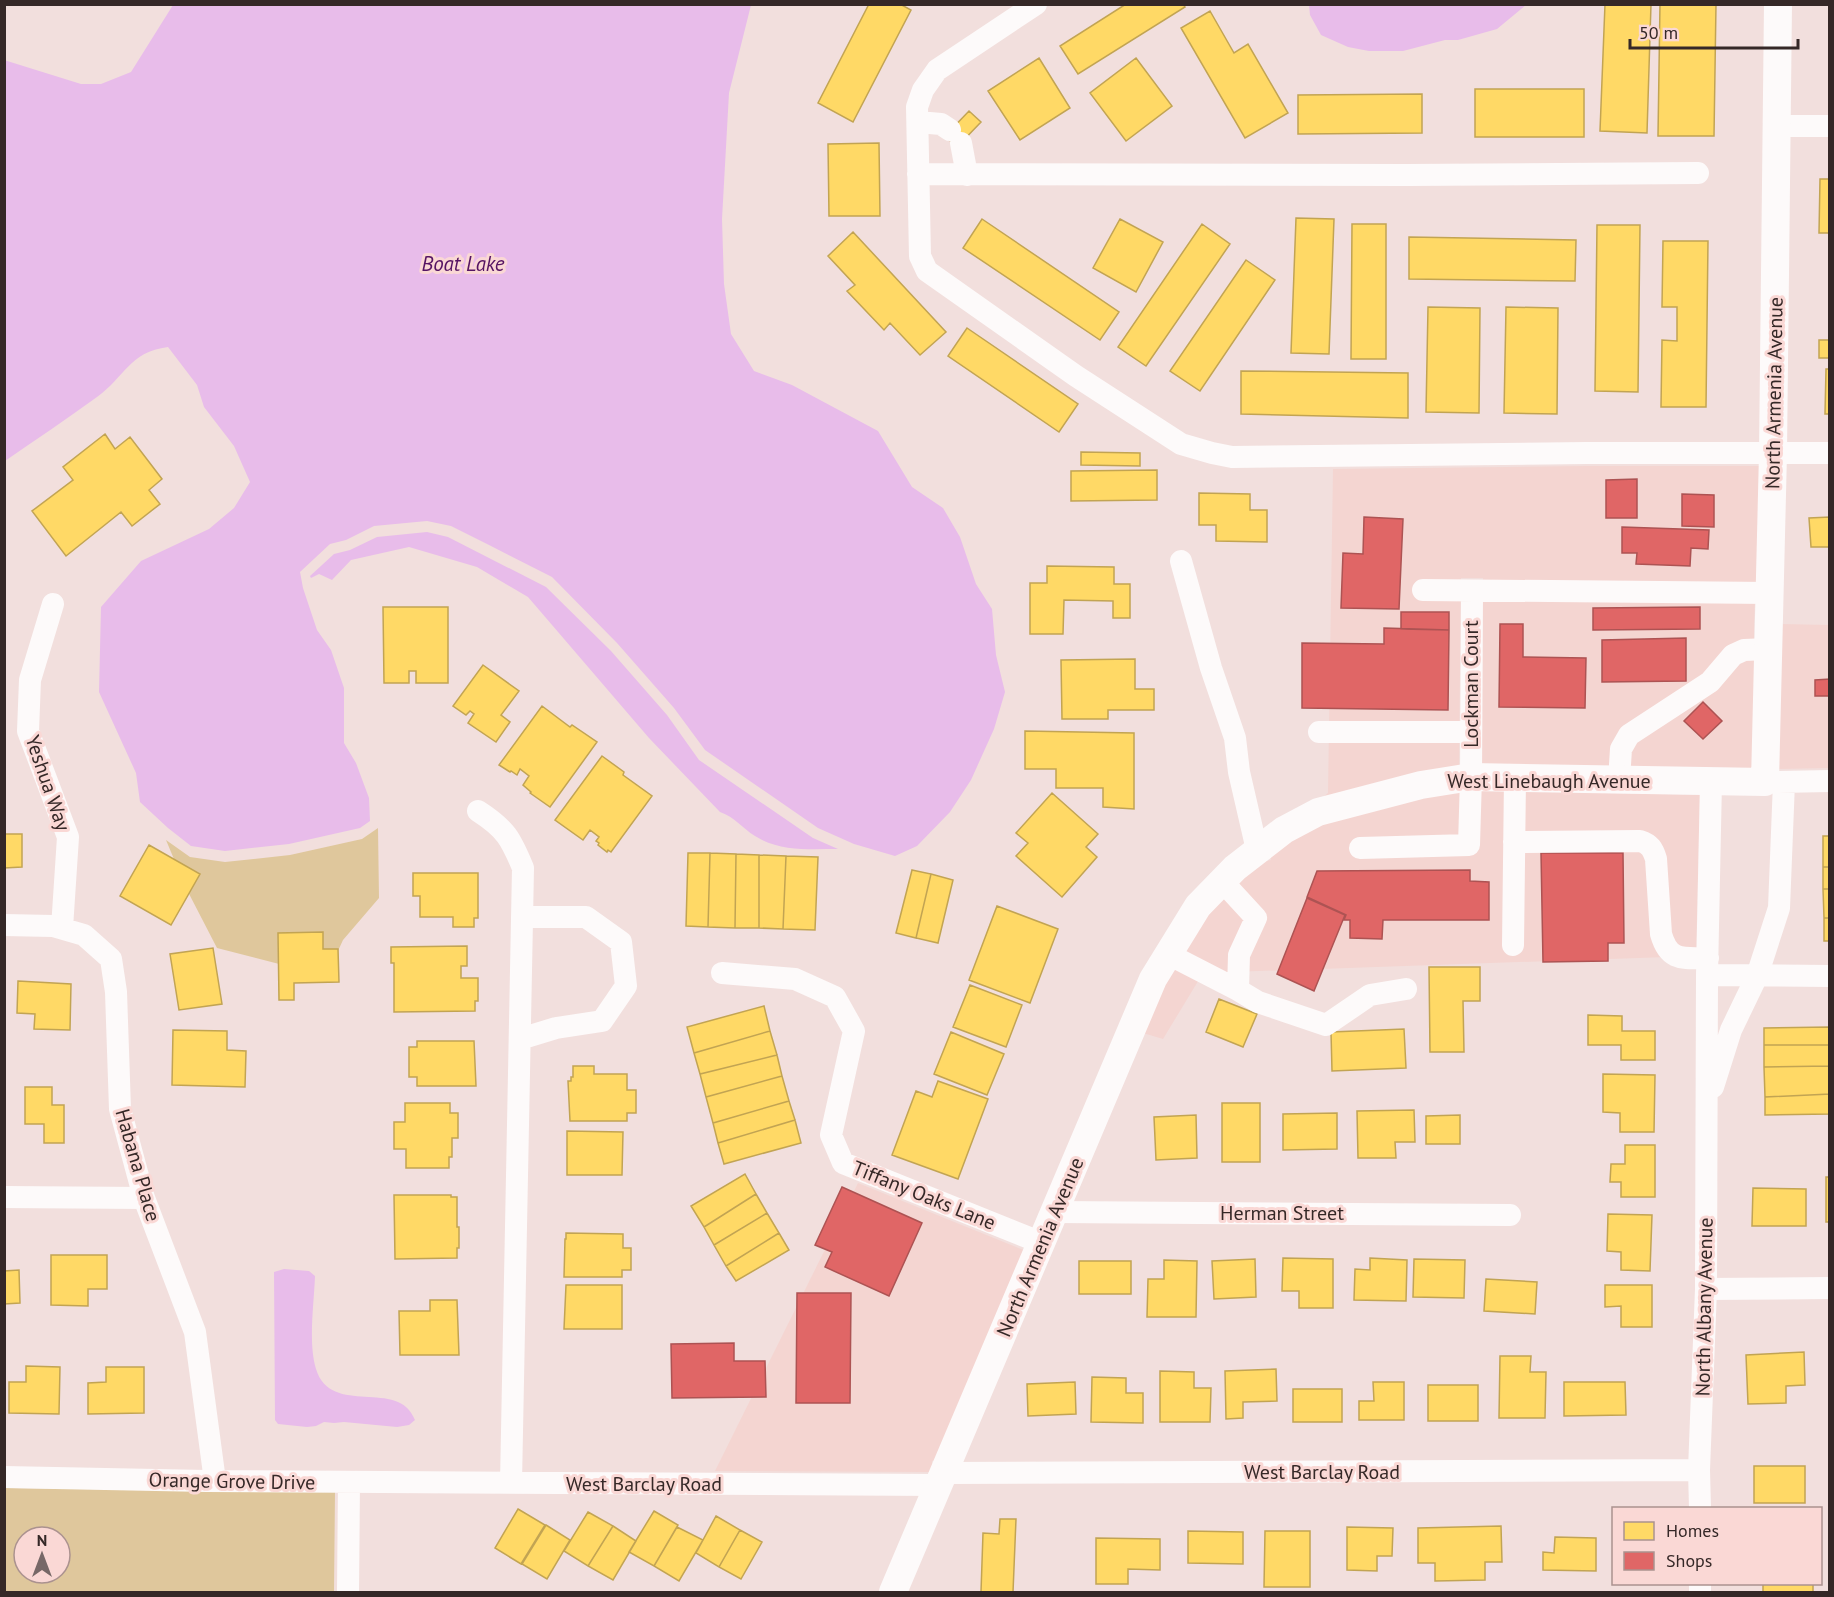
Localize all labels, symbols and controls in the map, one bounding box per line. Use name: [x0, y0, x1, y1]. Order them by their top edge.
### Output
scale bar: [1630, 12, 1798, 50]
text: 50 m: [1639, 21, 1678, 44]
water label: Boat Lake: [421, 250, 505, 277]
street label: North Armenia Avenue: [1759, 297, 1789, 489]
street label: Lockman Court: [1458, 620, 1484, 748]
street label: Yeshua Way: [19, 732, 77, 835]
street label: West Linebaugh Avenue: [1447, 768, 1651, 794]
street label: Habana Place: [110, 1106, 166, 1224]
street label: North Armenia Avenue: [990, 1153, 1090, 1341]
street label: Tiffany Oaks Lane: [849, 1154, 999, 1236]
street label: Herman Street: [1220, 1200, 1344, 1226]
street label: North Albany Avenue: [1689, 1217, 1719, 1397]
street label: West Barclay Road: [1244, 1459, 1400, 1485]
street label: Orange Grove Drive: [148, 1467, 316, 1495]
street label: West Barclay Road: [566, 1471, 722, 1497]
legend: [1612, 1507, 1822, 1585]
text: Homes: [1666, 1519, 1719, 1542]
north arrow: [12, 1525, 72, 1585]
text: N: [37, 1530, 47, 1550]
text: Shops: [1666, 1549, 1712, 1572]

